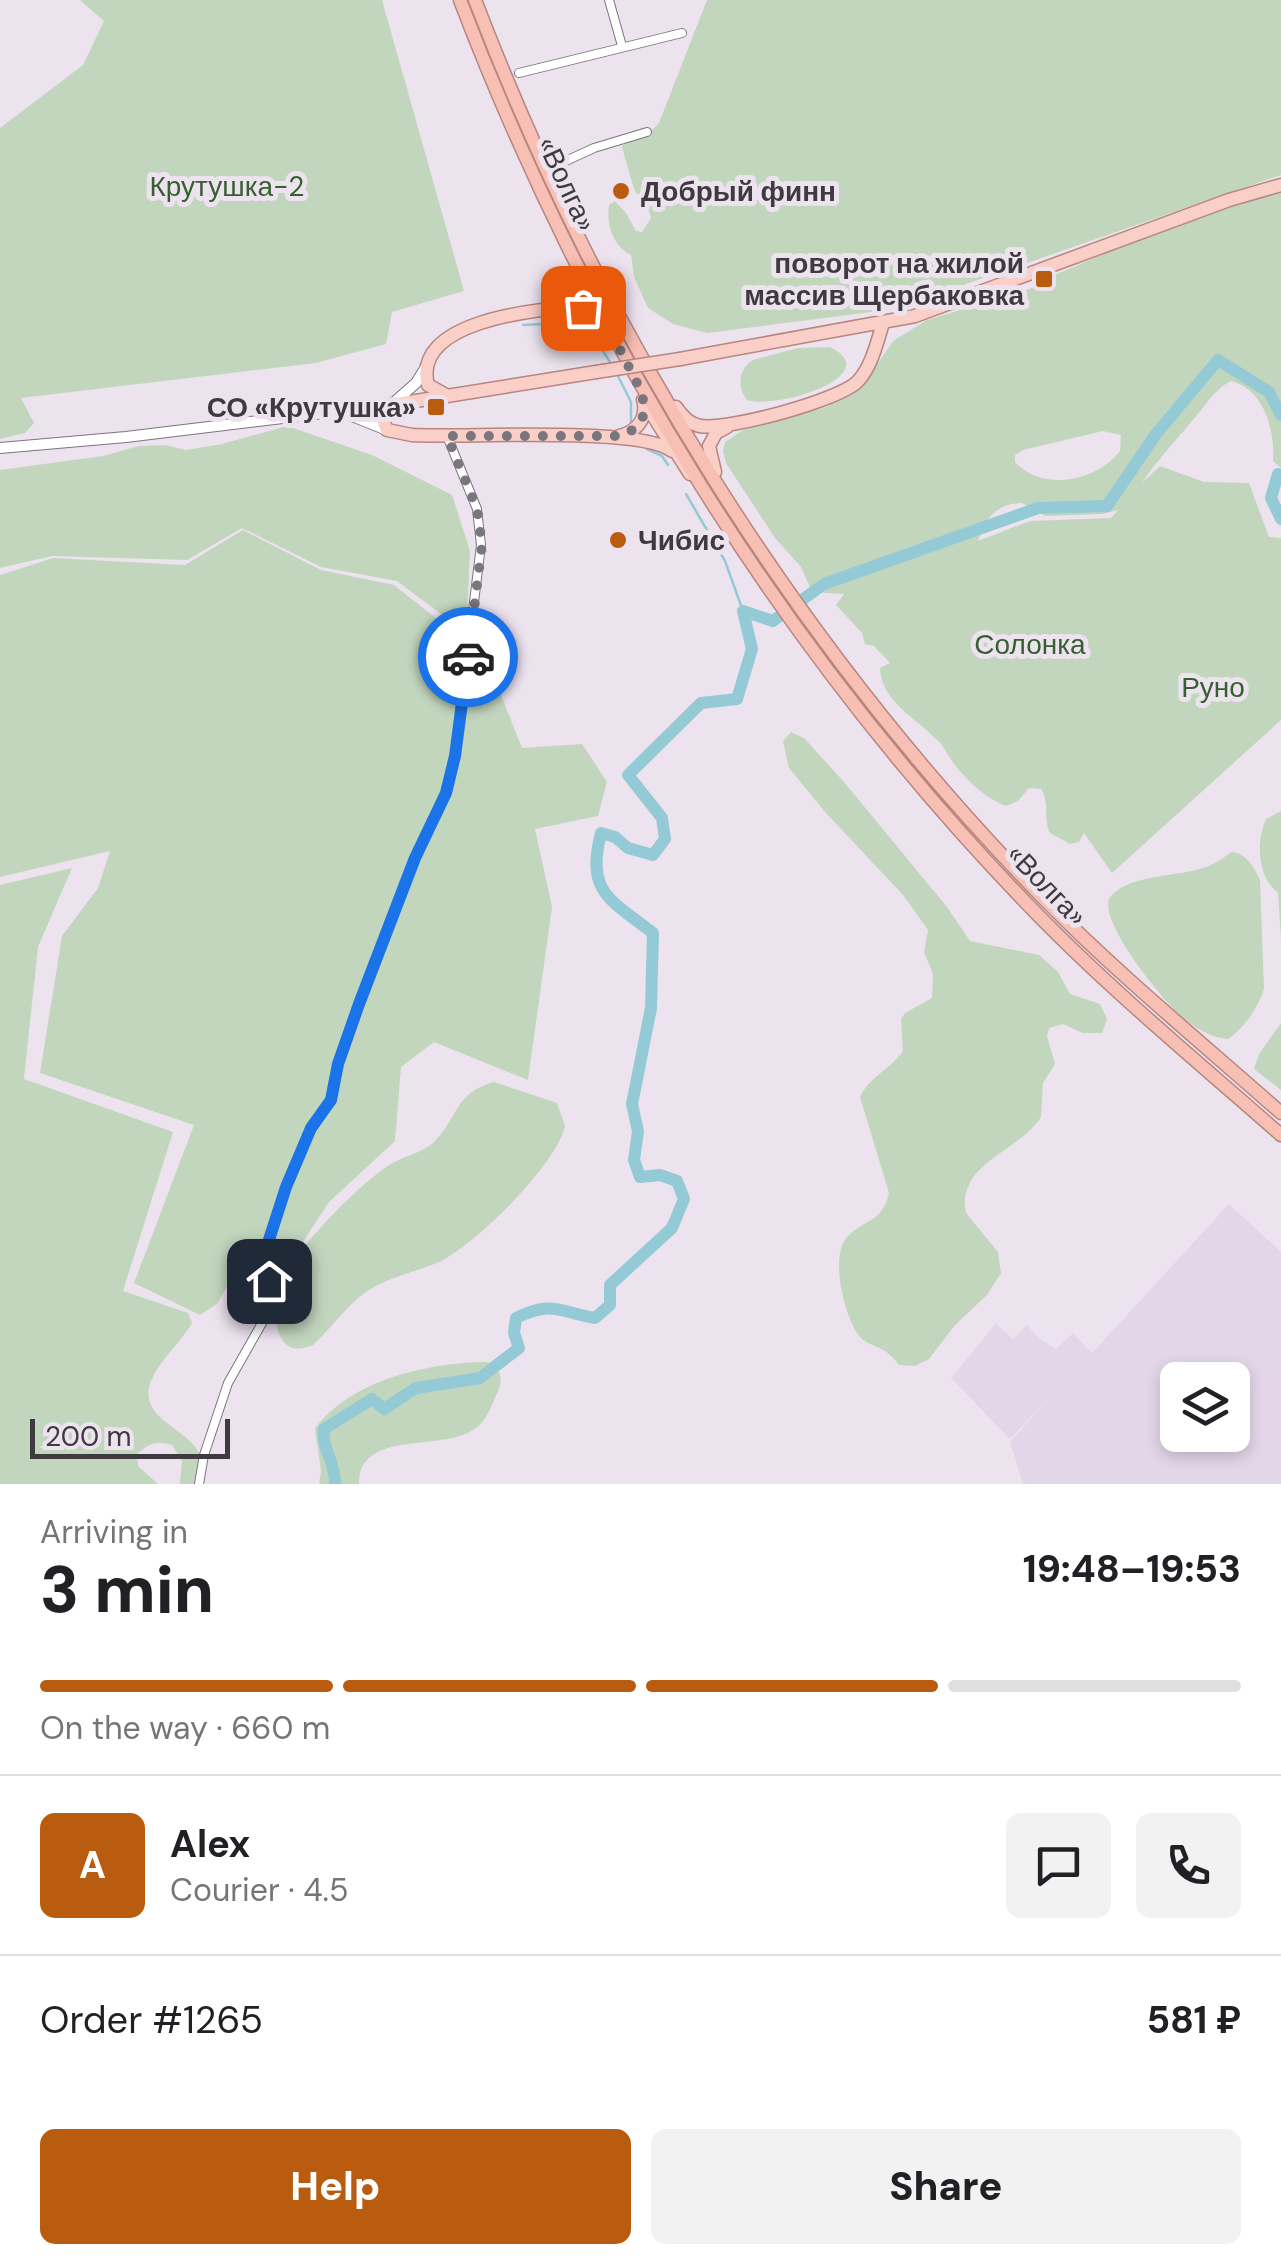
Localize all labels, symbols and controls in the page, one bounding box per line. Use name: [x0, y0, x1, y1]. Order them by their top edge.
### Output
street label: «Волга»: [529, 131, 605, 238]
park label: Крутушка-2: [150, 168, 304, 205]
place label: Добрый финн: [641, 173, 836, 210]
marker: Добрый финн: [610, 180, 632, 202]
place label: поворот на жилой массив Щербаковка: [744, 245, 1024, 314]
pin: [541, 266, 626, 351]
marker: поворот на жилой массив Щербаковка: [1033, 268, 1055, 290]
icon: bag: [556, 281, 611, 336]
place label: СО «Крутушка»: [207, 389, 416, 426]
marker: СО «Крутушка»: [425, 396, 447, 418]
place label: Чибис: [638, 522, 725, 559]
marker: Чибис: [607, 529, 629, 551]
courier: [418, 607, 518, 707]
park label: Солонка: [974, 626, 1086, 663]
icon: car: [441, 630, 496, 685]
park label: Руно: [1181, 669, 1245, 706]
street label: «Волга»: [998, 836, 1095, 934]
pin: [227, 1239, 312, 1324]
icon: home: [242, 1254, 297, 1309]
map controls: [1160, 1362, 1250, 1452]
button: layers: [1160, 1362, 1250, 1452]
scale bar: [30, 1414, 230, 1458]
text: 200 m: [45, 1418, 132, 1455]
text: Arriving in: [40, 1511, 188, 1553]
text: 19:48–19:53: [1023, 1544, 1241, 1594]
text: 3 min: [40, 1548, 214, 1632]
text: On the way · 660 m: [40, 1707, 330, 1749]
button: chat: [1006, 1813, 1111, 1918]
button: phone: [1136, 1813, 1241, 1918]
text: Alex: [170, 1819, 250, 1869]
text: A: [79, 1840, 106, 1890]
text: Courier · 4.5: [170, 1869, 348, 1911]
text: Order #1265: [40, 1995, 263, 2045]
text: 581 ₽: [1146, 1995, 1241, 2045]
button: Help: [40, 2129, 631, 2244]
button: Share: [651, 2129, 1241, 2244]

